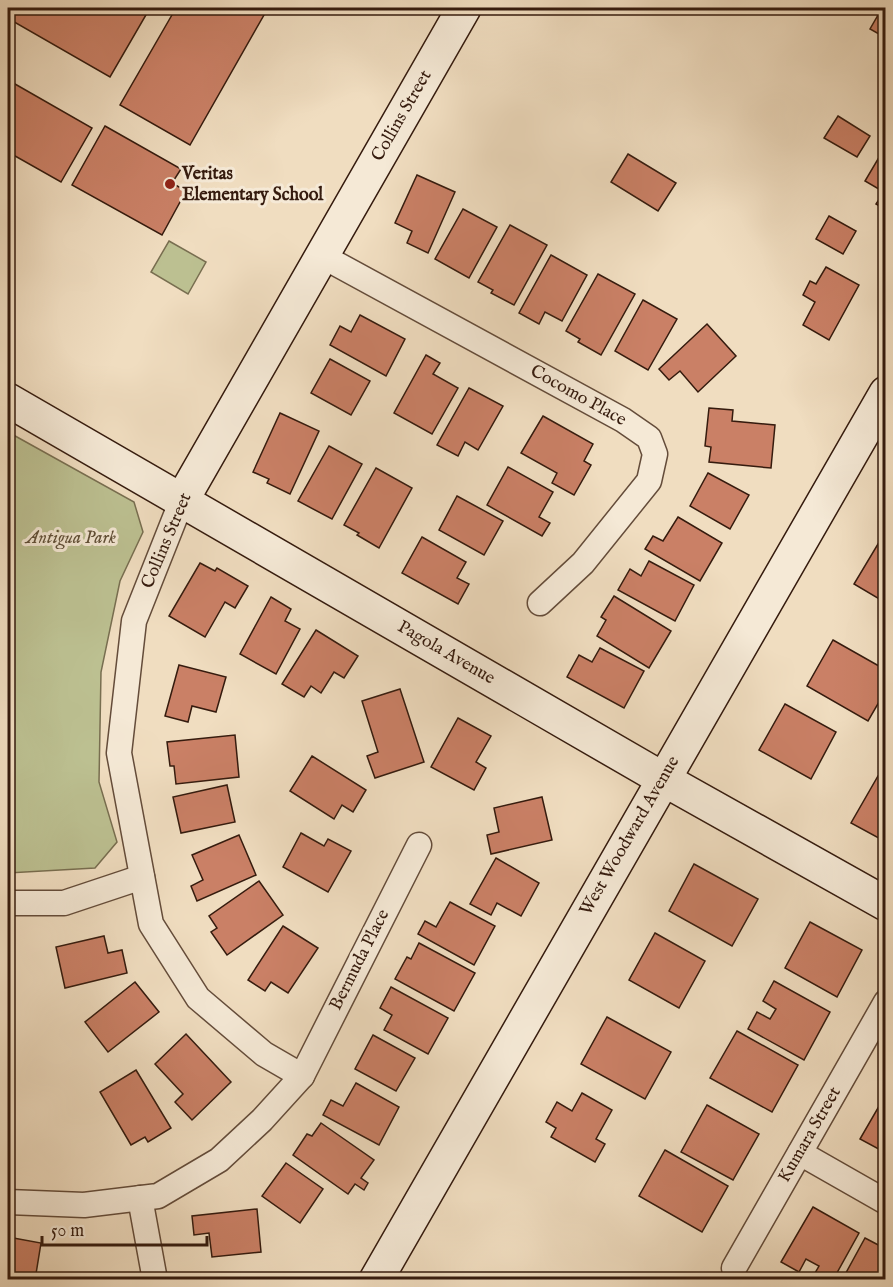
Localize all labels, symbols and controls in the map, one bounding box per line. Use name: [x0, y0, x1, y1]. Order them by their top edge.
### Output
street label: Collins Street: [367, 66, 437, 166]
place label: Veritas Elementary School: [181, 163, 324, 207]
marker: Veritas Elementary School: [163, 177, 177, 191]
street label: Cocomo Place: [526, 360, 630, 432]
street label: Collins Street: [137, 490, 197, 592]
park label: Antigua Park: [24, 527, 116, 550]
street label: Pagola Avenue: [393, 616, 499, 690]
street label: West Woodward Avenue: [575, 752, 685, 920]
street label: Bermuda Place: [325, 906, 395, 1014]
street label: Kumara Street: [773, 1083, 847, 1187]
scale bar: [42, 1209, 207, 1247]
text: 50 m: [51, 1220, 84, 1243]

